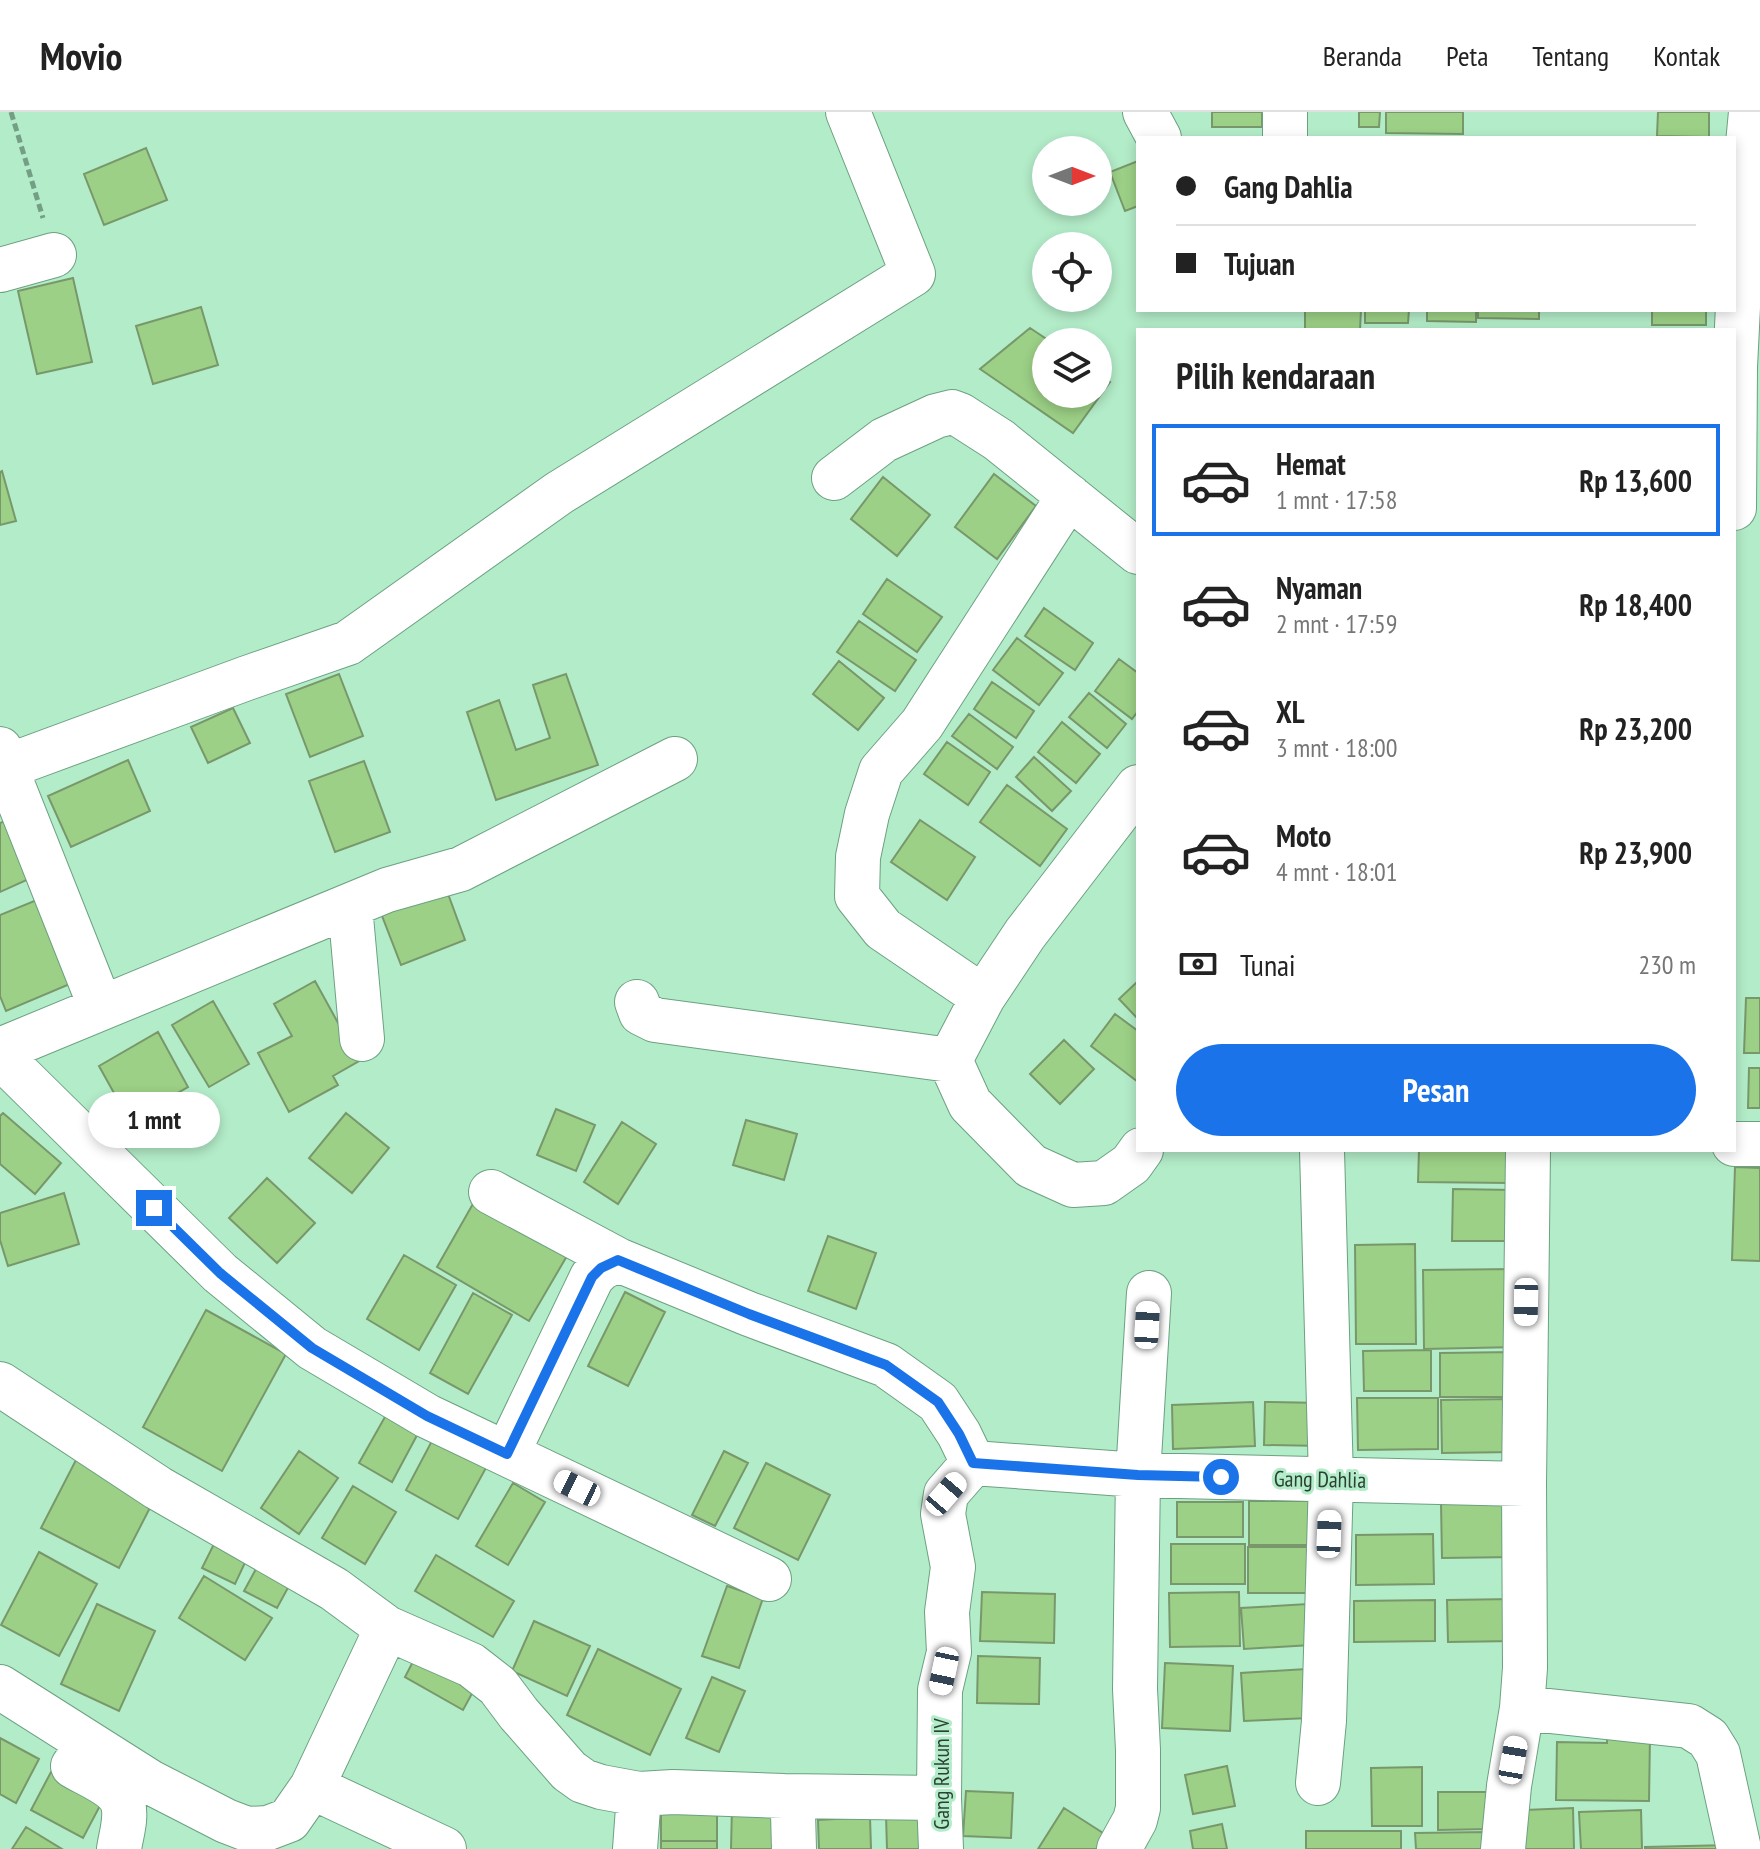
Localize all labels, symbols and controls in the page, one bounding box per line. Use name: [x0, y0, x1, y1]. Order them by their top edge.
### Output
text: Movio: [40, 31, 122, 80]
text: Beranda: [1323, 37, 1402, 74]
text: Peta: [1446, 37, 1488, 74]
text: Tentang: [1532, 37, 1609, 74]
text: Kontak: [1653, 37, 1720, 74]
north arrow: [1032, 136, 1112, 216]
map controls: [1032, 136, 1112, 408]
text: Gang Dahlia: [1224, 167, 1353, 206]
button: locate: [1032, 232, 1112, 312]
text: Tujuan: [1224, 244, 1295, 283]
button: layers: [1032, 328, 1112, 408]
text: Pilih kendaraan: [1176, 352, 1375, 399]
icon: car: [1180, 444, 1252, 516]
text: Hemat: [1276, 444, 1346, 483]
text: Rp 13,600: [1579, 461, 1692, 500]
text: 1 mnt · 17:58: [1276, 483, 1397, 516]
icon: car: [1180, 568, 1252, 640]
text: Nyaman: [1276, 568, 1362, 607]
text: Rp 18,400: [1579, 585, 1692, 624]
text: 2 mnt · 17:59: [1276, 607, 1397, 640]
icon: car: [1180, 692, 1252, 764]
text: XL: [1276, 692, 1305, 731]
text: Rp 23,200: [1579, 709, 1692, 748]
text: 3 mnt · 18:00: [1276, 731, 1397, 764]
icon: car: [1180, 816, 1252, 888]
text: Moto: [1276, 816, 1331, 855]
text: Rp 23,900: [1579, 833, 1692, 872]
text: 4 mnt · 18:01: [1276, 855, 1397, 888]
icon: cash: [1176, 942, 1220, 986]
text: Tunai: [1240, 945, 1296, 984]
text: 230 m: [1638, 948, 1696, 981]
button: Pesan: [1176, 1044, 1696, 1136]
callout: 1 mnt: [88, 1092, 220, 1148]
text: 1 mnt: [127, 1103, 181, 1136]
route end: [136, 1190, 172, 1226]
car: [1514, 1278, 1538, 1326]
car: [1134, 1300, 1160, 1350]
route start: [1203, 1459, 1239, 1495]
street label: Gang Dahlia: [1274, 1464, 1366, 1494]
car: [550, 1467, 604, 1509]
car: [921, 1468, 971, 1520]
car: [1316, 1510, 1342, 1558]
car: [927, 1645, 961, 1697]
street label: Gang Rukun IV: [927, 1718, 955, 1830]
car: [1497, 1734, 1529, 1786]

